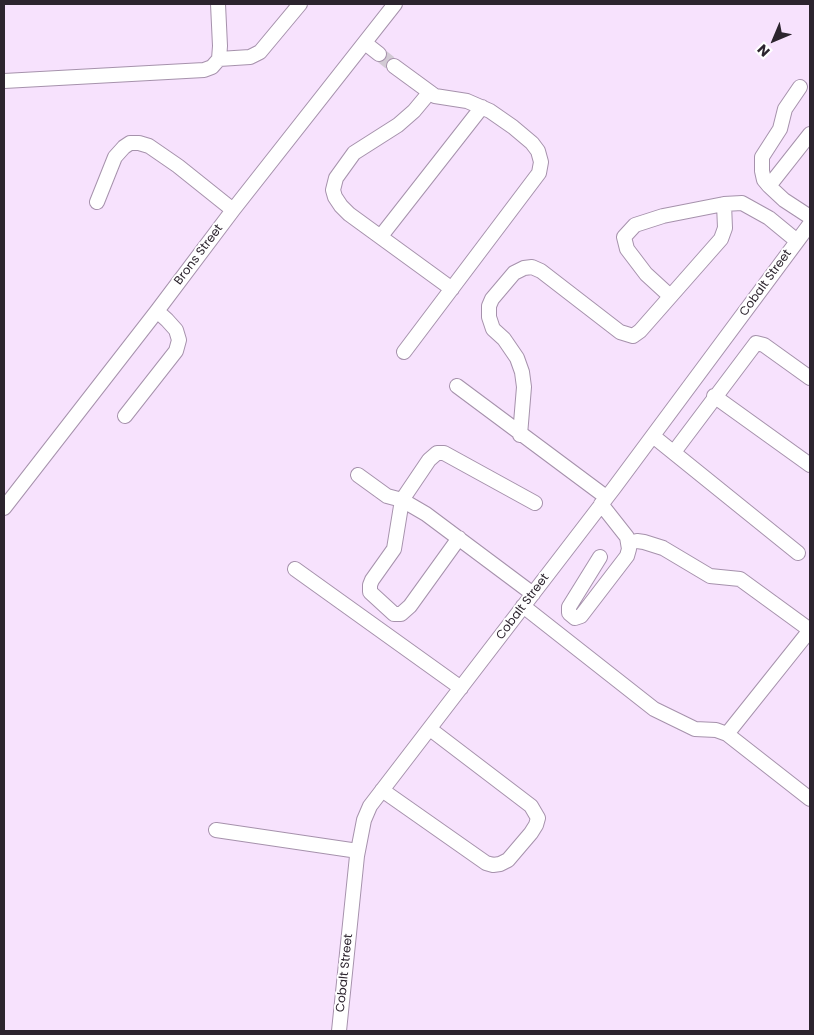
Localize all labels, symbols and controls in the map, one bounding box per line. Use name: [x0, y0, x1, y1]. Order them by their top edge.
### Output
north arrow: [749, 15, 799, 65]
text: N: [753, 40, 774, 61]
street label: Brons Street: [172, 222, 226, 288]
street label: Cobalt Street: [737, 247, 795, 319]
street label: Cobalt Street: [494, 571, 552, 643]
street label: Cobalt Street: [334, 933, 356, 1013]

